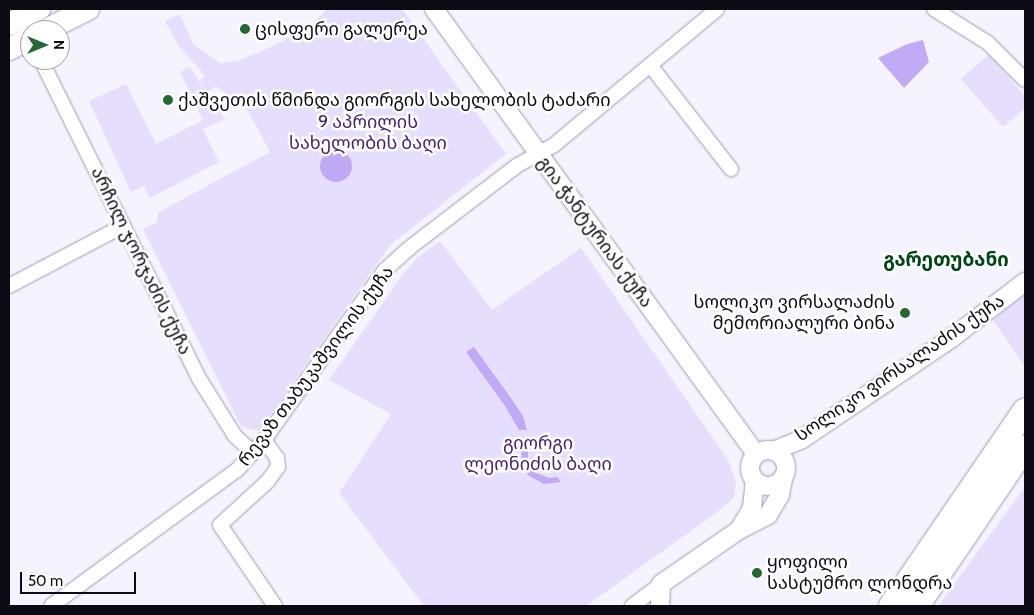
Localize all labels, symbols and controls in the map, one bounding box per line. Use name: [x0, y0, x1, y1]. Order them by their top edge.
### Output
place label: ცისფერი გალერეა: [255, 18, 428, 40]
north arrow: [20, 20, 70, 70]
marker: ცისფერი გალერეა: [239, 23, 251, 35]
text: N: [50, 40, 68, 50]
place label: ქაშვეთის წმინდა გიორგის სახელობის ტაძარი: [178, 89, 611, 111]
marker: ქაშვეთის წმინდა გიორგის სახელობის ტაძარი: [162, 94, 174, 106]
park label: 9 აპრილის სახელობის ბაღი: [289, 112, 447, 154]
street label: გია ჭანტურიას ქუჩა: [533, 152, 657, 312]
street label: არჩილ ჯორჯაძის ქუჩა: [86, 164, 196, 358]
district label: გარეთუბანი: [883, 249, 1009, 271]
street label: რევაზ თაბუკაშვილის ქუჩა: [234, 262, 398, 470]
street label: სოლიკო ვირსალაძის ქუჩა: [791, 290, 1009, 446]
place label: სოლიკო ვირსალაძის მემორიალური ბინა: [694, 292, 895, 334]
marker: სოლიკო ვირსალაძის მემორიალური ბინა: [899, 307, 911, 319]
park label: გიორგი ლეონიძის ბაღი: [464, 433, 612, 476]
place label: ყოფილი სასტუმრო ლონდრა: [767, 552, 952, 594]
scale bar: [22, 562, 139, 594]
marker: ყოფილი სასტუმრო ლონდრა: [751, 567, 763, 579]
text: 50 m: [28, 572, 63, 590]

